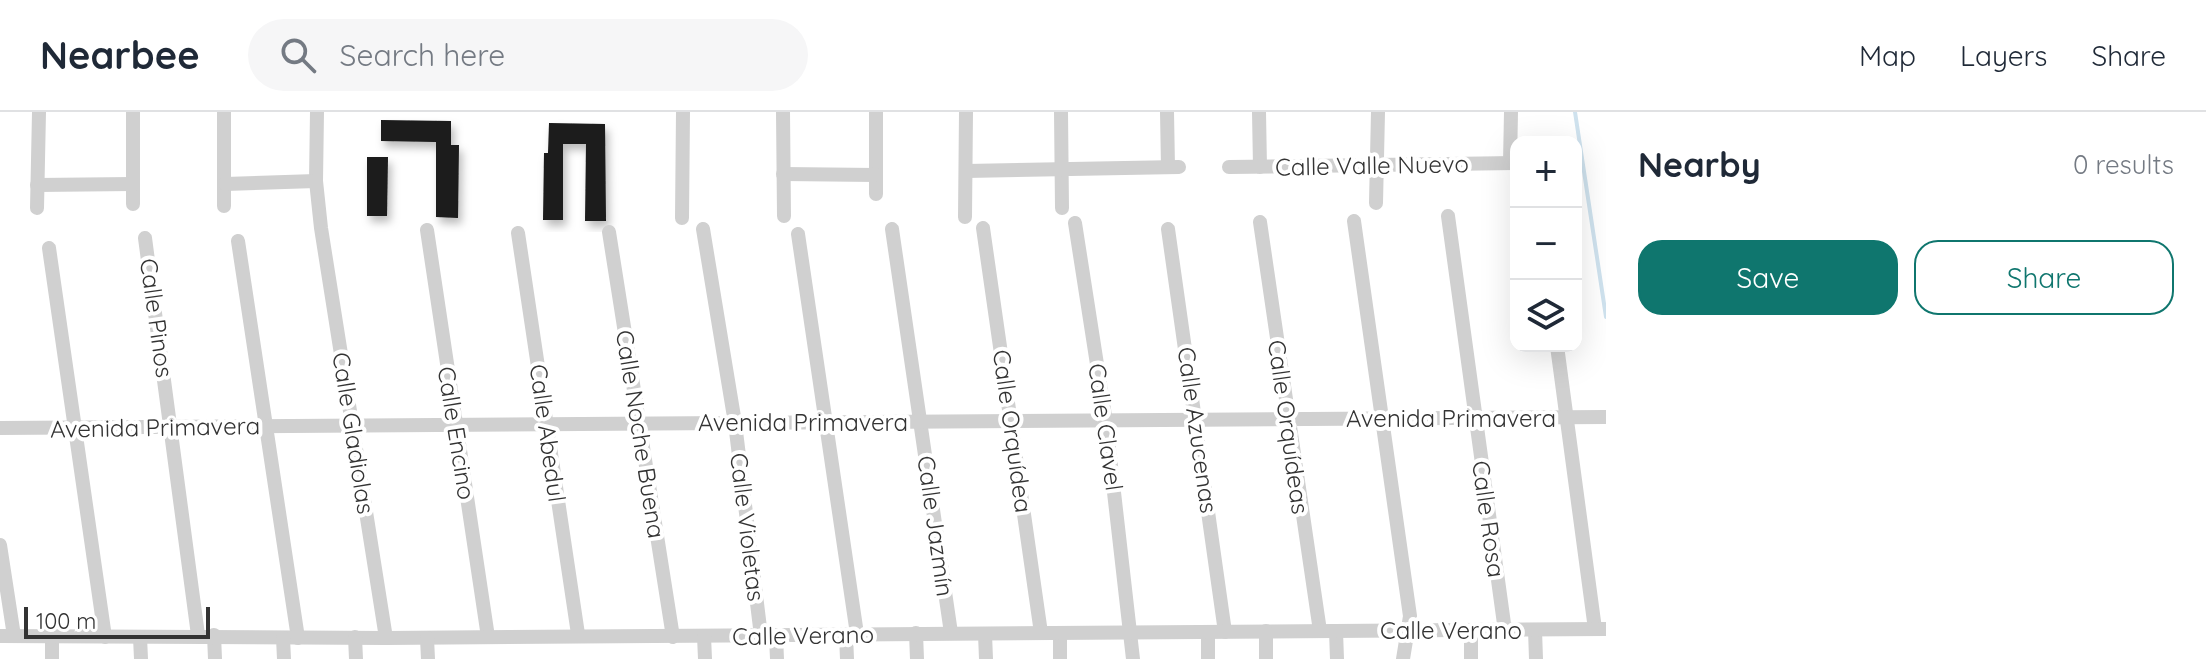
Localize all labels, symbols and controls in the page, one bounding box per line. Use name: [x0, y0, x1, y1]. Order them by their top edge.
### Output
search box: [248, 19, 808, 91]
text: Nearbee: [40, 31, 200, 79]
icon: search: [276, 33, 320, 77]
text: Search here: [340, 36, 505, 74]
text: Map: [1859, 38, 1916, 73]
text: Layers: [1960, 38, 2047, 73]
text: Share: [2091, 38, 2166, 73]
map controls: [1510, 136, 1582, 352]
button: +: [1510, 136, 1582, 208]
text: Nearby: [1638, 143, 1761, 186]
street label: Calle Valle Nuevo: [1275, 148, 1469, 182]
text: 0 results: [2073, 148, 2174, 181]
button: −: [1510, 208, 1582, 280]
button: Save: [1638, 240, 1898, 315]
button: Share: [1914, 240, 2174, 315]
street label: Calle Pinos: [134, 256, 180, 380]
button: layers: [1510, 280, 1582, 352]
street label: Calle Noche Buena: [610, 328, 672, 540]
street label: Calle Orquídeas: [1262, 338, 1316, 516]
street label: Calle Azucenas: [1171, 345, 1225, 515]
street label: Calle Orquídea: [987, 348, 1039, 514]
street label: Calle Gladiolas: [326, 350, 382, 516]
street label: Calle Clavel: [1082, 361, 1130, 493]
street label: Calle Abedul: [523, 362, 573, 504]
street label: Calle Encino: [432, 364, 482, 502]
street label: Avenida Primavera: [1346, 403, 1556, 433]
street label: Avenida Primavera: [698, 407, 908, 437]
street label: Avenida Primavera: [50, 410, 260, 444]
street label: Calle Violetas: [724, 451, 772, 603]
street label: Calle Jazmín: [911, 454, 961, 598]
street label: Calle Rosa: [1466, 459, 1512, 579]
scale bar: [24, 603, 210, 639]
text: 100 m: [36, 607, 96, 635]
street label: Calle Verano: [1380, 615, 1522, 645]
street label: Calle Verano: [732, 619, 874, 651]

